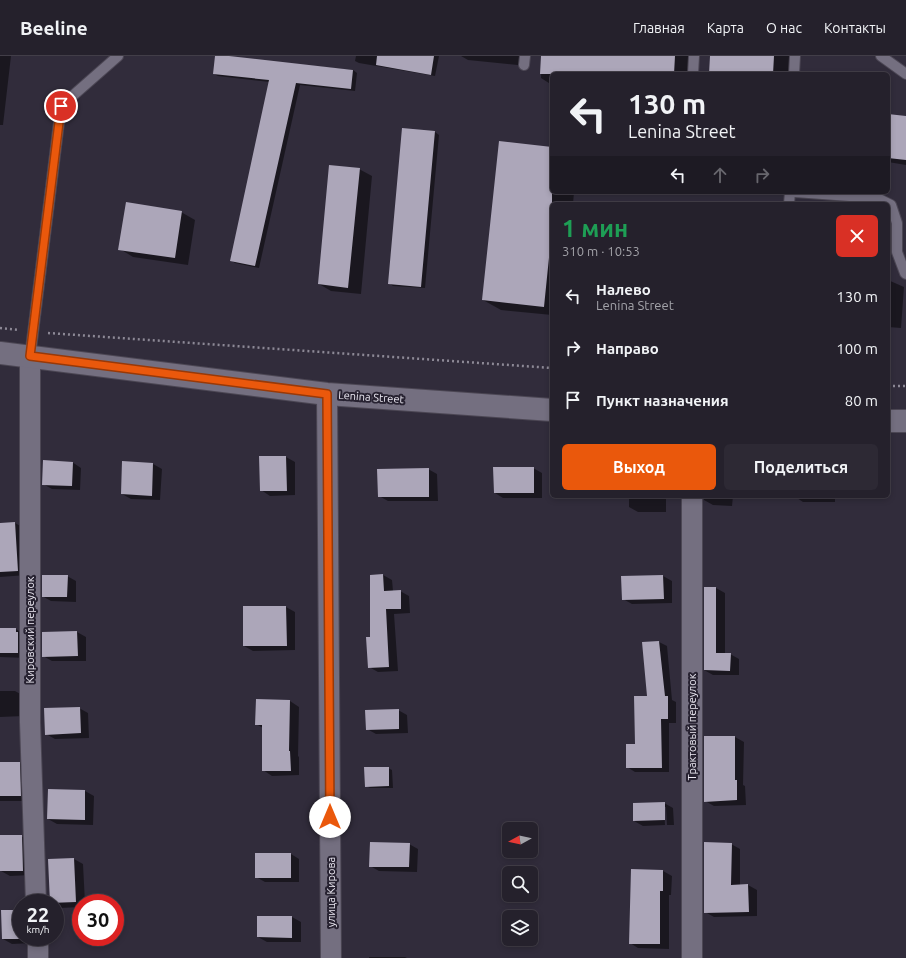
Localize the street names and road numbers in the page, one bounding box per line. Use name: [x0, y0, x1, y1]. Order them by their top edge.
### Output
street label: Lenina Street: [338, 389, 405, 405]
street label: Кировский переулок: [24, 576, 36, 684]
street label: Трактовый переулок: [686, 673, 698, 780]
street label: улица Кирова: [325, 857, 337, 927]

